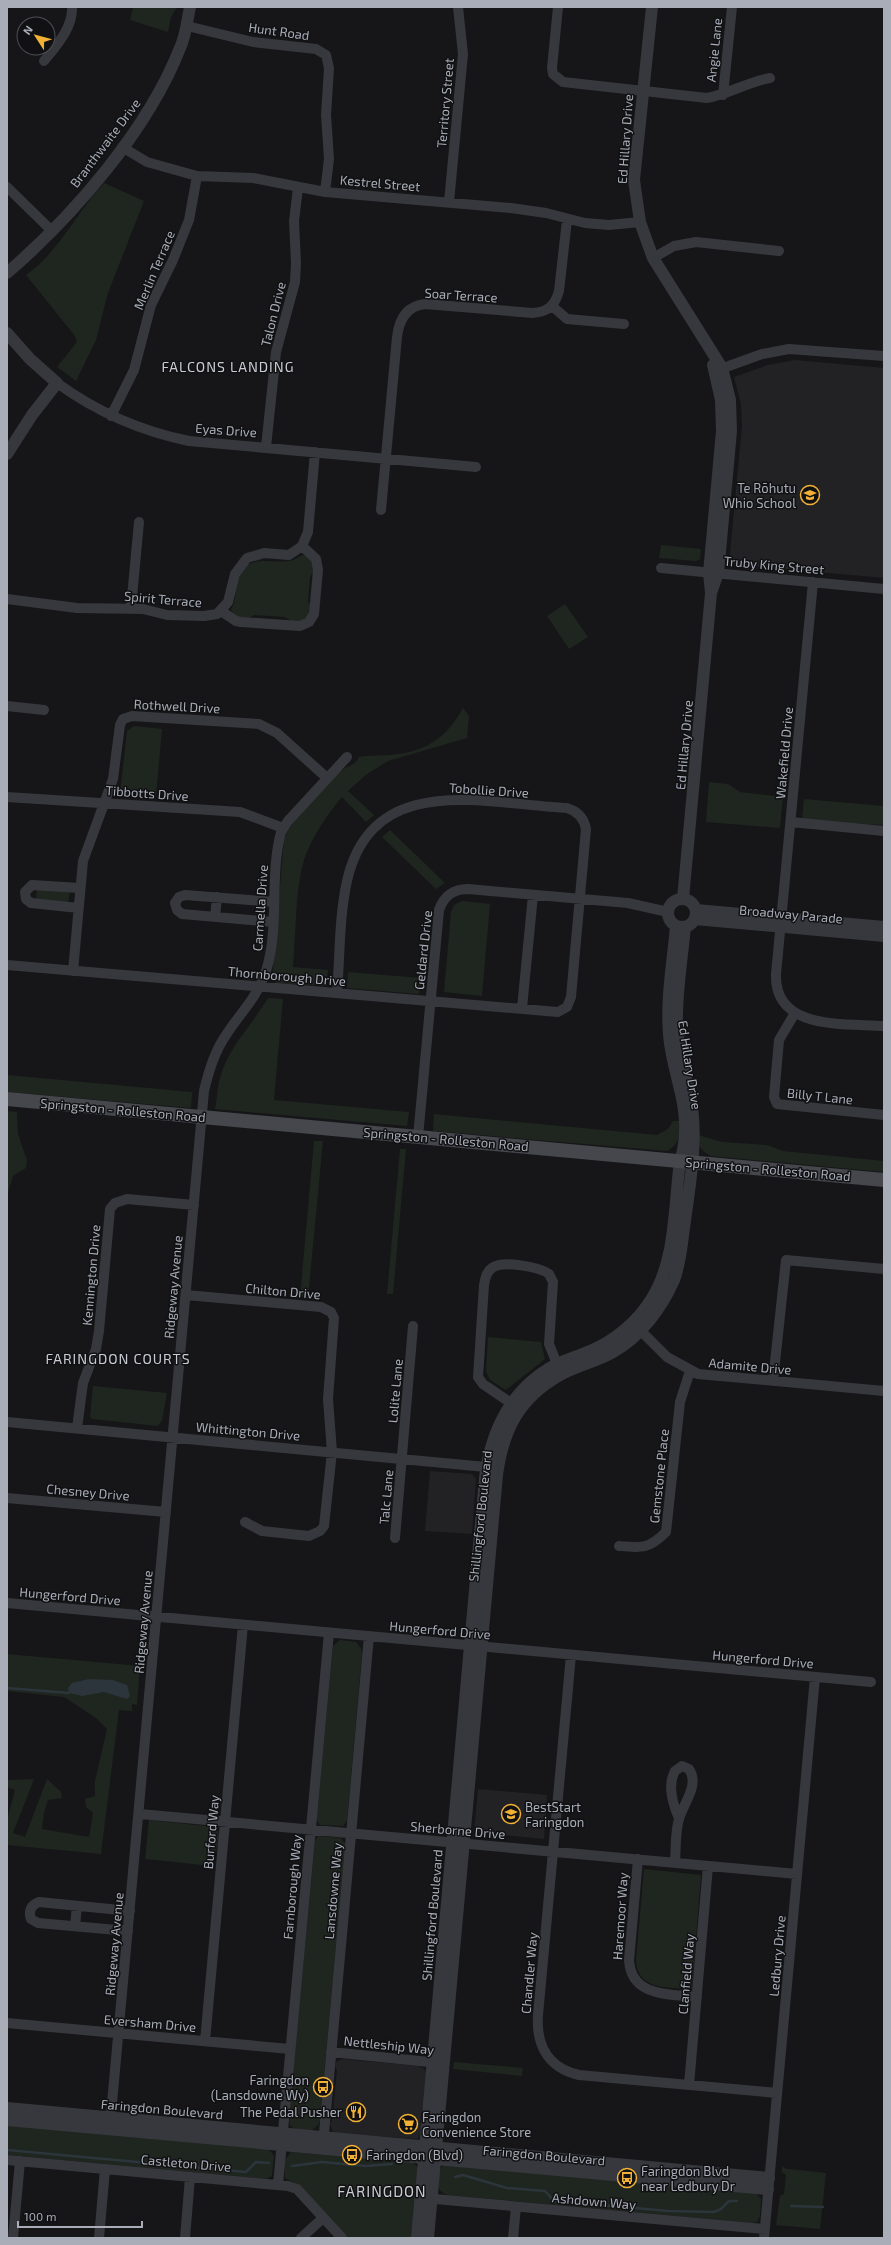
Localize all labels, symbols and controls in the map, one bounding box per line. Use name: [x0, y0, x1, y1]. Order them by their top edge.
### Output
north arrow: [16, 16, 56, 56]
street label: Angie Lane: [703, 17, 725, 83]
street label: Hunt Road: [247, 19, 311, 43]
text: N: [20, 23, 35, 37]
street label: Territory Street: [433, 57, 457, 148]
street label: Ed Hillary Drive: [614, 94, 636, 184]
street label: Branthwaite Drive: [66, 95, 144, 191]
street label: Kestrel Street: [339, 172, 421, 194]
street label: Merlin Terrace: [130, 228, 178, 312]
street label: Talon Drive: [257, 280, 289, 348]
street label: Soar Terrace: [424, 284, 498, 306]
district label: FALCONS LANDING: [162, 358, 294, 375]
street label: Eyas Drive: [195, 420, 257, 440]
place label: Te Rōhutu Whio School: [723, 480, 796, 511]
school or university icon: Te Rōhutu Whio School: [799, 484, 821, 506]
street label: Truby King Street: [723, 553, 825, 577]
street label: Spirit Terrace: [123, 588, 203, 610]
street label: Rothwell Drive: [133, 696, 221, 716]
street label: Ed Hillary Drive: [672, 699, 696, 791]
street label: Wakefield Drive: [772, 706, 796, 800]
street label: Tobollie Drive: [449, 779, 529, 801]
street label: Tibbotts Drive: [105, 782, 189, 804]
street label: Carmella Drive: [249, 864, 271, 952]
street label: Broadway Parade: [739, 902, 843, 926]
street label: Geldard Drive: [411, 909, 435, 991]
street label: Thornborough Drive: [227, 963, 347, 989]
street label: Ed Hillary Drive: [675, 1019, 705, 1111]
street label: Billy T Lane: [786, 1085, 854, 1107]
street label: Springston - Rolleston Road: [40, 1095, 206, 1125]
street label: Springston - Rolleston Road: [363, 1124, 529, 1154]
street label: Springston - Rolleston Road: [685, 1154, 851, 1184]
street label: Kennington Drive: [79, 1224, 103, 1326]
street label: Ridgeway Avenue: [161, 1235, 185, 1339]
street label: Chilton Drive: [245, 1280, 321, 1302]
district label: FARINGDON COURTS: [45, 1350, 191, 1367]
street label: Adamite Drive: [708, 1354, 792, 1378]
street label: Lolite Lane: [384, 1358, 406, 1424]
street label: Whittington Drive: [195, 1418, 301, 1444]
street label: Gemstone Place: [646, 1428, 672, 1524]
street label: Shillingford Boulevard: [465, 1450, 495, 1582]
street label: Talc Lane: [376, 1469, 396, 1525]
street label: Chesney Drive: [46, 1480, 130, 1504]
street label: Ridgeway Avenue: [131, 1570, 155, 1674]
street label: Hungerford Drive: [19, 1584, 121, 1608]
street label: Hungerford Drive: [389, 1618, 491, 1642]
street label: Hungerford Drive: [712, 1647, 814, 1671]
street label: Burford Way: [200, 1794, 222, 1870]
place label: BestStart Faringdon: [525, 1799, 584, 1830]
school or university icon: BestStart Faringdon: [500, 1803, 522, 1825]
street label: Sherborne Drive: [410, 1818, 506, 1842]
street label: Farnborough Way: [279, 1834, 305, 1940]
street label: Lansdowne Way: [321, 1842, 345, 1940]
street label: Shillingford Boulevard: [418, 1849, 446, 1981]
street label: Haremoor Way: [609, 1872, 631, 1960]
street label: Ridgeway Avenue: [102, 1892, 126, 1996]
street label: Ledbury Drive: [765, 1915, 789, 1997]
street label: Chandler Way: [517, 1931, 541, 2014]
street label: Clanfield Way: [674, 1933, 698, 2015]
street label: Eversham Drive: [103, 2011, 197, 2035]
street label: Nettleship Way: [343, 2032, 435, 2058]
place label: Faringdon (Lansdowne Wy): [211, 2072, 309, 2103]
bus stop icon: Faringdon (Lansdowne Wy): [312, 2076, 334, 2098]
street label: Faringdon Boulevard: [100, 2096, 224, 2122]
restaurant icon: The Pedal Pusher: [345, 2101, 367, 2123]
place label: The Pedal Pusher: [240, 2104, 342, 2120]
place label: Faringdon Convenience Store: [422, 2109, 531, 2140]
supermarket icon: Faringdon Convenience Store: [397, 2113, 419, 2135]
street label: Faringdon Boulevard: [482, 2142, 606, 2168]
bus stop icon: Faringdon (Blvd): [341, 2144, 363, 2166]
place label: Faringdon (Blvd): [366, 2147, 463, 2163]
street label: Castleton Drive: [140, 2151, 232, 2175]
place label: Faringdon Blvd near Ledbury Dr: [641, 2163, 735, 2194]
bus stop icon: Faringdon Blvd near Ledbury Dr: [616, 2167, 638, 2189]
district label: FARINGDON: [337, 2182, 427, 2200]
street label: Ashdown Way: [551, 2189, 637, 2213]
scale bar: [18, 2203, 142, 2229]
text: 100 m: [24, 2209, 56, 2223]

